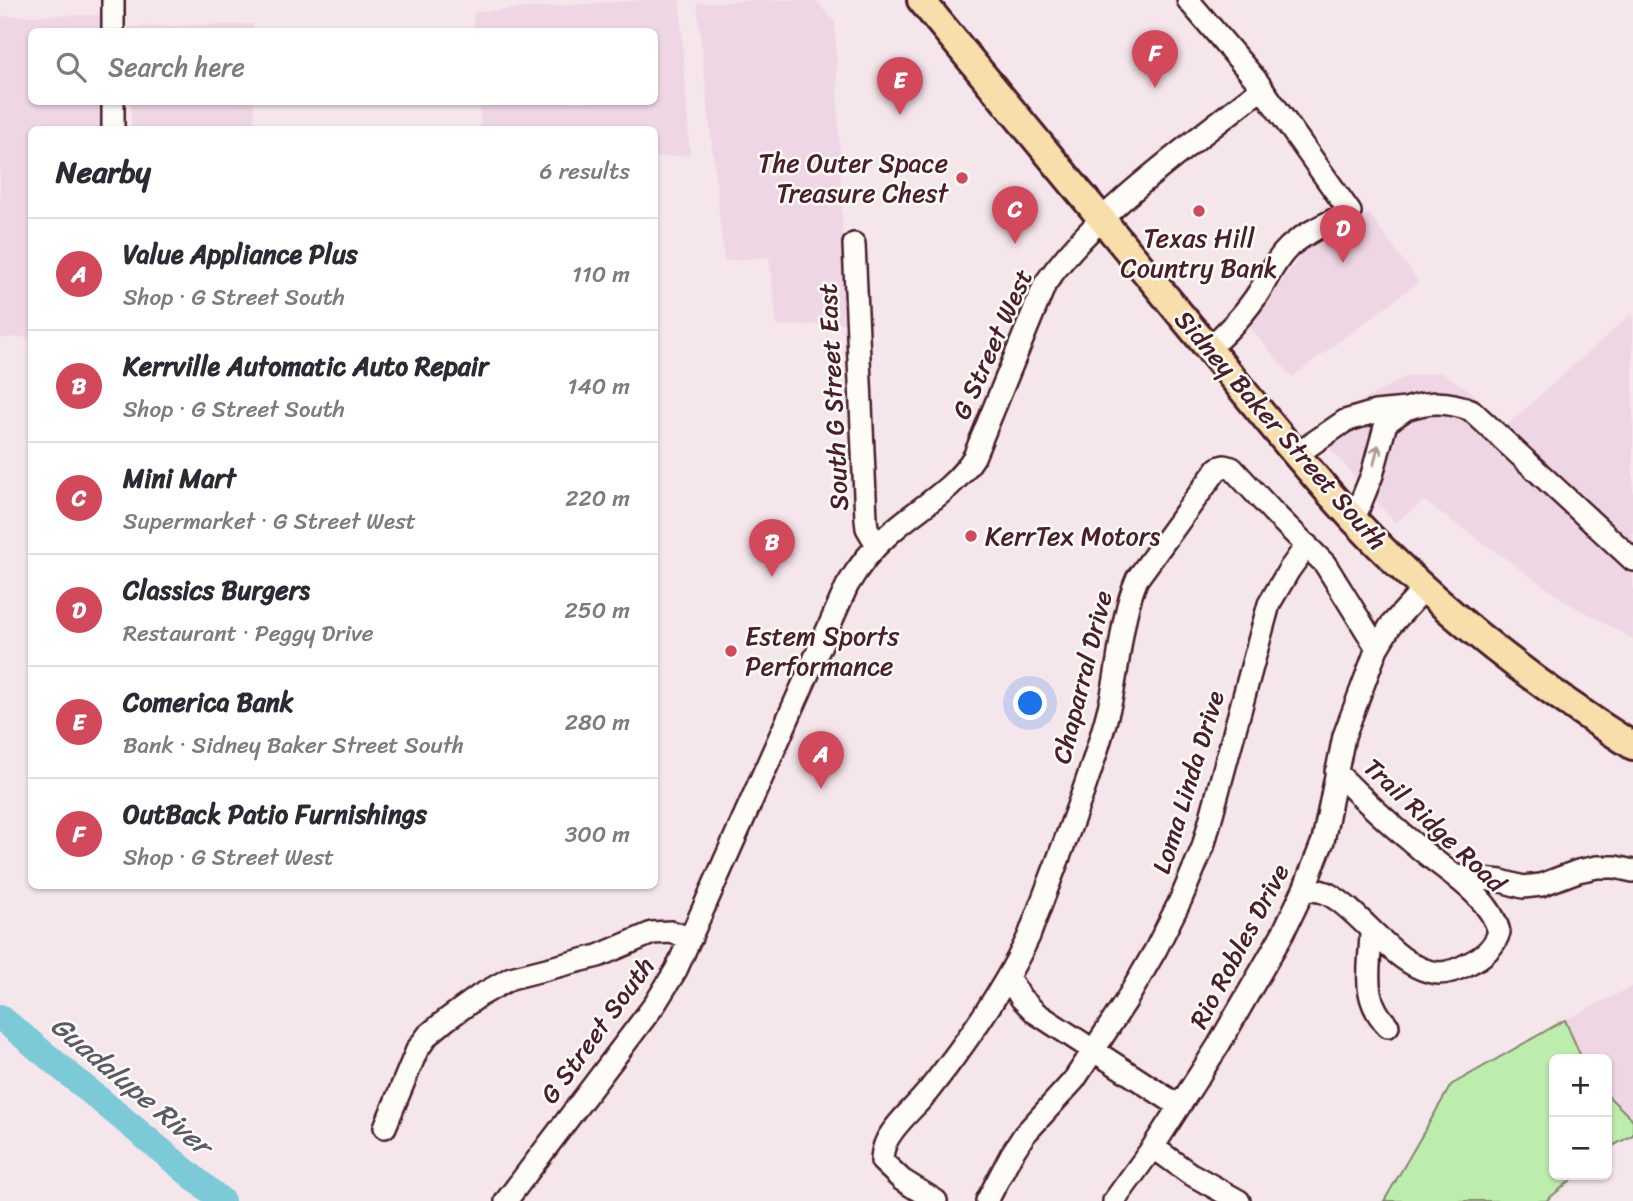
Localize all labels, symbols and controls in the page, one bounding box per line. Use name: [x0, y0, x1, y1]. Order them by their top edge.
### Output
search box: [28, 28, 658, 105]
pin: F: [1132, 30, 1178, 88]
text: Search here: [108, 44, 245, 90]
icon: search: [52, 48, 90, 86]
pin: E: [877, 57, 923, 115]
place label: The Outer Space Treasure Chest: [758, 140, 950, 216]
text: Nearby: [56, 145, 151, 199]
text: 6 results: [540, 151, 630, 192]
marker: The Outer Space Treasure Chest: [954, 170, 970, 186]
pin: C: [992, 186, 1038, 244]
marker: Texas Hill Country Bank: [1191, 203, 1207, 219]
pin: D: [1320, 205, 1366, 263]
place label: Texas Hill Country Bank: [1121, 215, 1277, 291]
text: Value Appliance Plus: [123, 231, 358, 277]
text: A: [71, 254, 87, 295]
text: 110 m: [572, 254, 630, 295]
street label: G Street West: [938, 261, 1046, 427]
text: Shop · G Street South: [123, 277, 345, 318]
street label: South G Street East: [804, 282, 862, 512]
street label: Sidney Baker Street South: [1163, 299, 1399, 561]
text: Kerrville Automatic Auto Repair: [123, 343, 489, 389]
text: B: [72, 366, 86, 407]
text: 140 m: [568, 366, 630, 407]
text: Shop · G Street South: [123, 389, 345, 430]
one-way arrow: [1370, 444, 1384, 467]
text: Mini Mart: [123, 455, 236, 501]
text: C: [72, 478, 86, 519]
text: 220 m: [565, 478, 630, 519]
text: Supermarket · G Street West: [123, 501, 416, 542]
place label: KerrTex Motors: [985, 513, 1160, 559]
pin: B: [749, 519, 795, 577]
marker: KerrTex Motors: [963, 528, 979, 544]
text: Classics Burgers: [123, 567, 310, 613]
street label: Chaparral Drive: [1038, 586, 1126, 768]
text: D: [72, 590, 86, 631]
text: 250 m: [564, 590, 630, 631]
text: Restaurant · Peggy Drive: [123, 613, 374, 654]
place label: Estem Sports Performance: [745, 613, 900, 689]
marker: Estem Sports Performance: [723, 643, 739, 659]
text: Comerica Bank: [123, 679, 294, 725]
street label: Loma Linda Drive: [1138, 684, 1238, 879]
your location: [1013, 686, 1047, 720]
text: E: [73, 702, 85, 743]
text: 280 m: [565, 702, 630, 743]
text: Bank · Sidney Baker Street South: [123, 725, 464, 766]
pin: A: [798, 731, 844, 789]
street label: Trail Ridge Road: [1353, 746, 1519, 906]
text: OutBack Patio Furnishings: [123, 791, 427, 837]
text: F: [73, 814, 85, 855]
text: 300 m: [565, 814, 630, 855]
text: Shop · G Street West: [123, 837, 334, 878]
street label: Rio Robles Drive: [1176, 854, 1302, 1037]
street label: G Street South: [527, 946, 667, 1114]
water label: Guadalupe River: [39, 1002, 227, 1171]
map controls: [1549, 1054, 1612, 1180]
button: +: [1549, 1054, 1612, 1117]
button: −: [1549, 1117, 1612, 1180]

